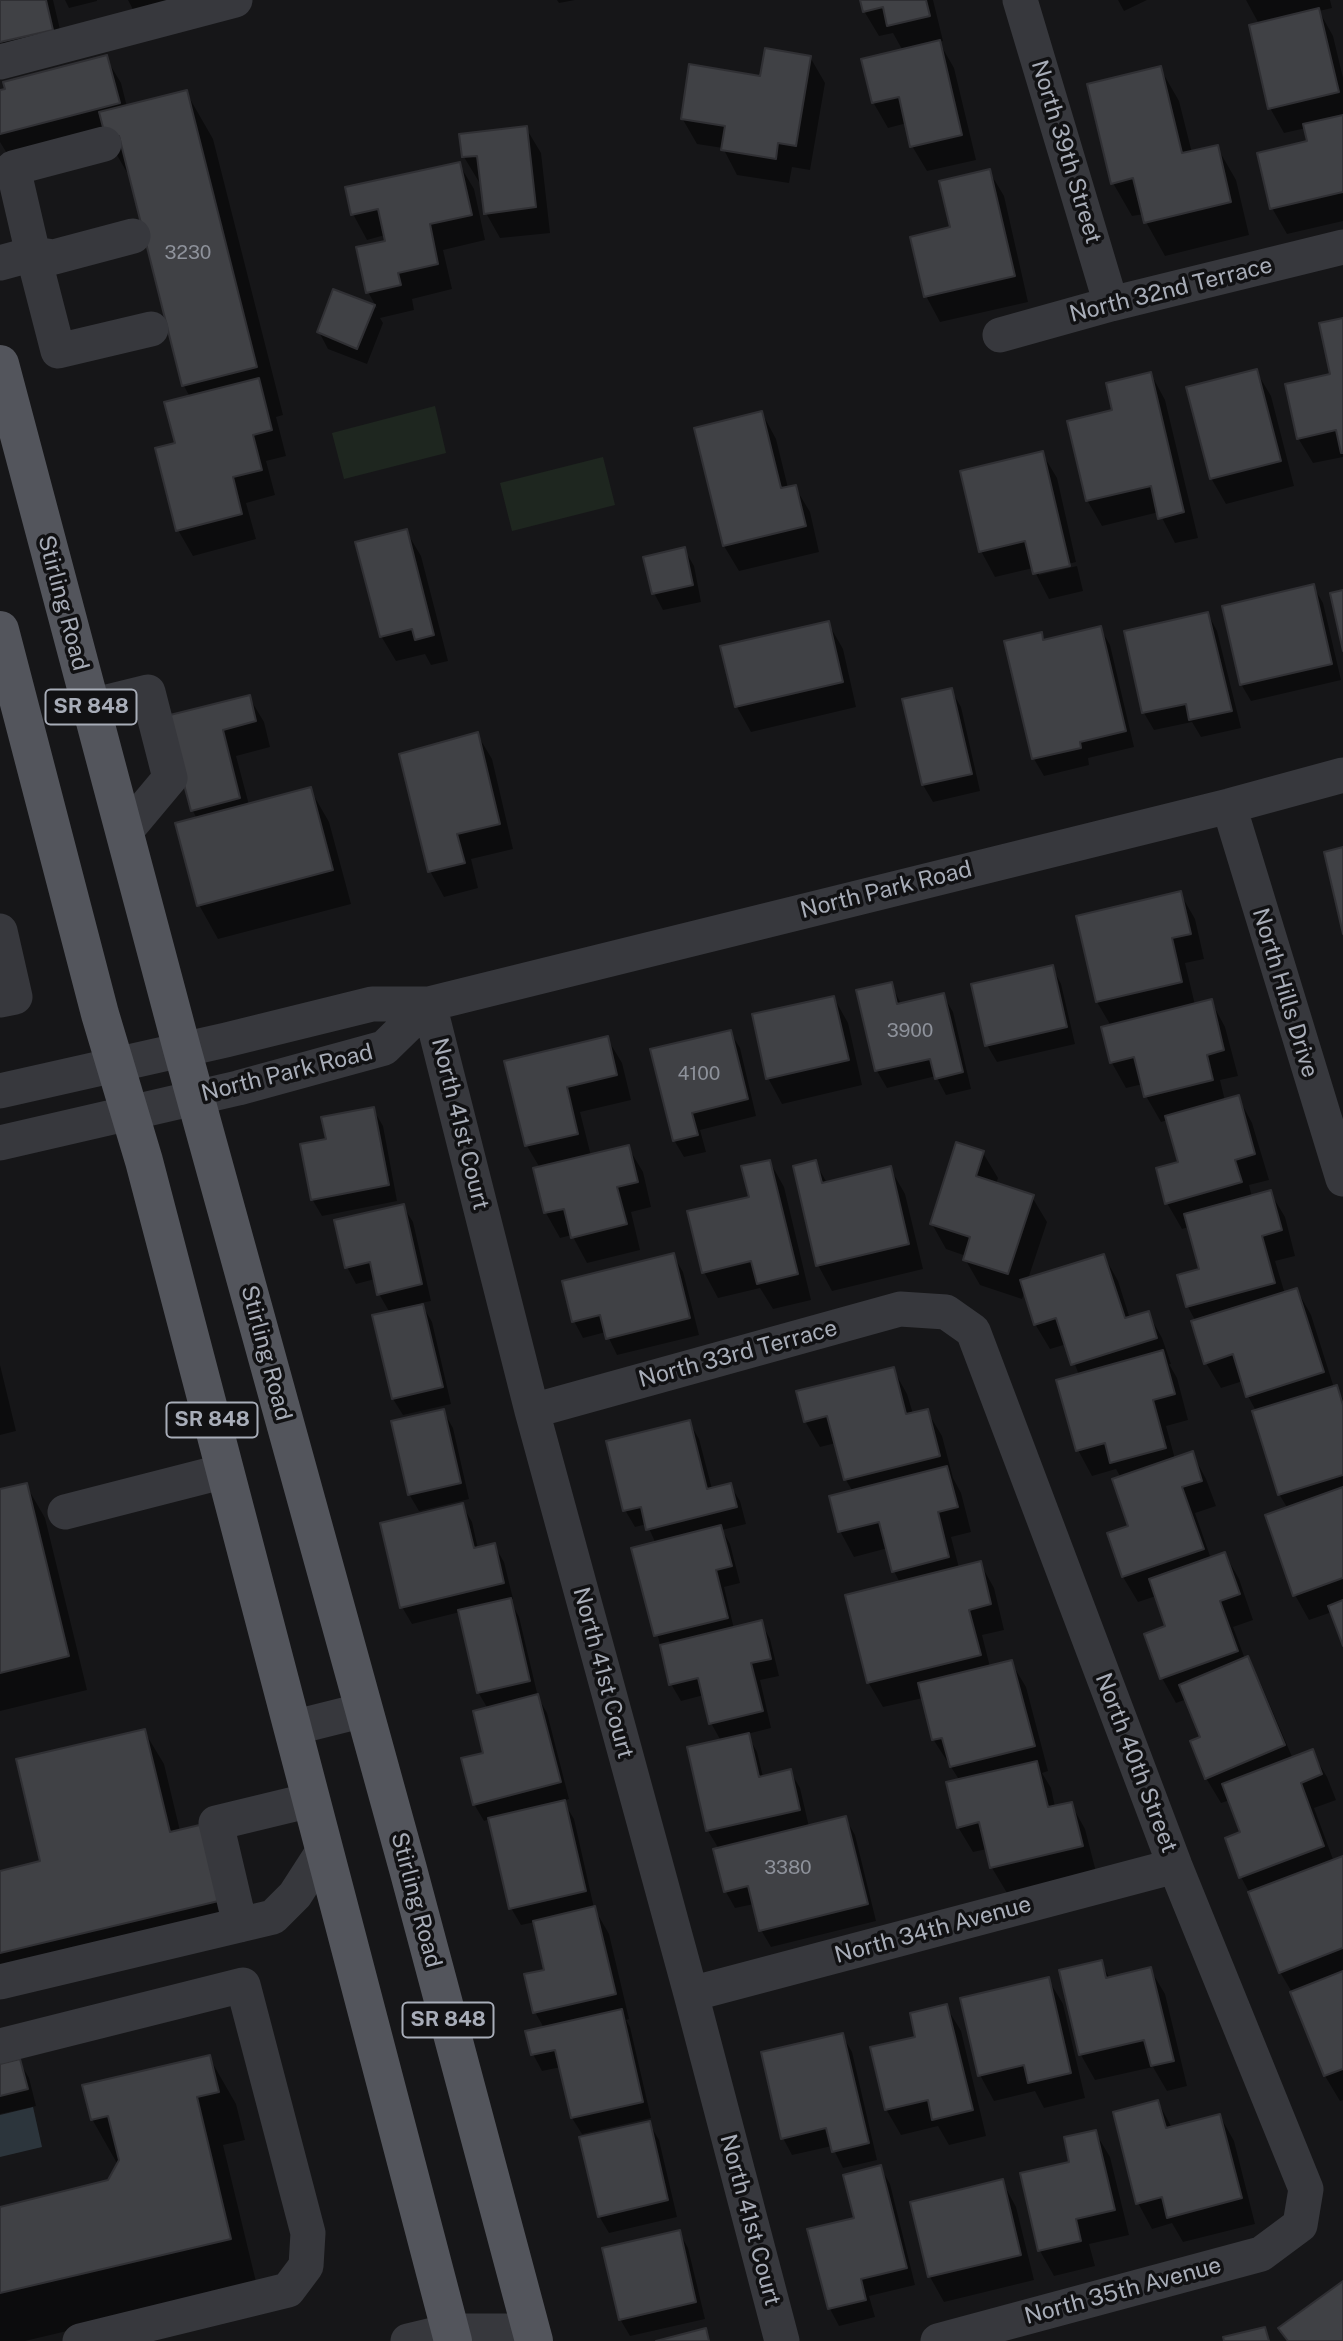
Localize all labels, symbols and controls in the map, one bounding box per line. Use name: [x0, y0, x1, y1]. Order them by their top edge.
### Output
street label: North 39th Street: [1025, 57, 1107, 247]
house number: 3230: [165, 242, 211, 264]
street label: North 32nd Terrace: [1067, 251, 1275, 329]
street label: Stirling Road: [32, 532, 94, 674]
road number: SR 848: [46, 690, 136, 724]
street label: North Park Road: [797, 855, 975, 925]
street label: North Hills Drive: [1246, 905, 1324, 1081]
house number: 3900: [887, 1020, 933, 1042]
street label: North 41st Court: [425, 1035, 495, 1213]
street label: North Park Road: [198, 1038, 376, 1108]
house number: 4100: [678, 1063, 720, 1085]
street label: Stirling Road: [235, 1282, 297, 1424]
street label: North 33rd Terrace: [636, 1314, 840, 1394]
road number: SR 848: [166, 1402, 258, 1438]
street label: North 41st Court: [567, 1584, 639, 1762]
street label: North 40th Street: [1089, 1669, 1183, 1857]
street label: Stirling Road: [385, 1829, 447, 1971]
house number: 3380: [764, 1857, 812, 1879]
street label: North 34th Avenue: [832, 1890, 1034, 1970]
road number: SR 848: [402, 2002, 494, 2038]
street label: North 41st Court: [714, 2131, 786, 2309]
street label: North 35th Avenue: [1022, 2251, 1224, 2331]

